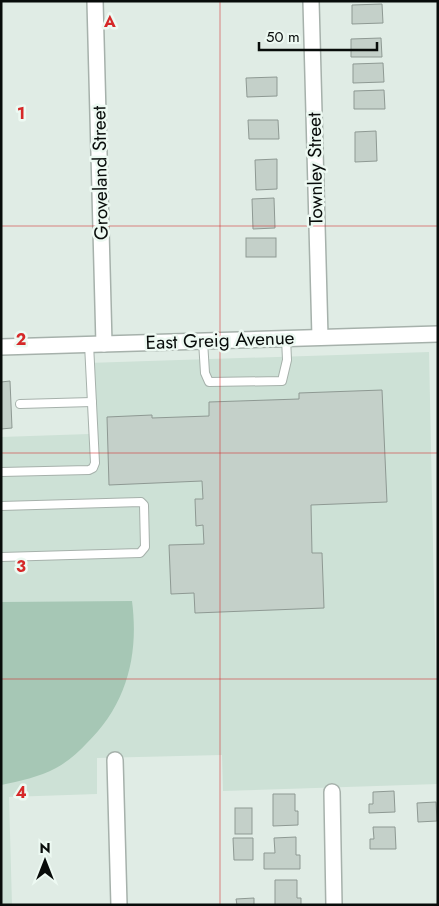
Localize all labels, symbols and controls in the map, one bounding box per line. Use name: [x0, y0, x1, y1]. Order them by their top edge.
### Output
text: A: [103, 10, 116, 33]
scale bar: [259, 20, 376, 52]
text: 50 m: [266, 26, 300, 48]
text: 1: [17, 102, 25, 125]
street label: Groveland Street: [85, 105, 115, 240]
street label: Townley Street: [301, 112, 329, 226]
street label: East Greig Avenue: [145, 324, 295, 356]
text: 2: [16, 328, 26, 351]
text: 3: [16, 555, 26, 578]
text: 4: [15, 781, 27, 804]
north arrow: [20, 836, 70, 886]
text: N: [39, 838, 51, 858]

